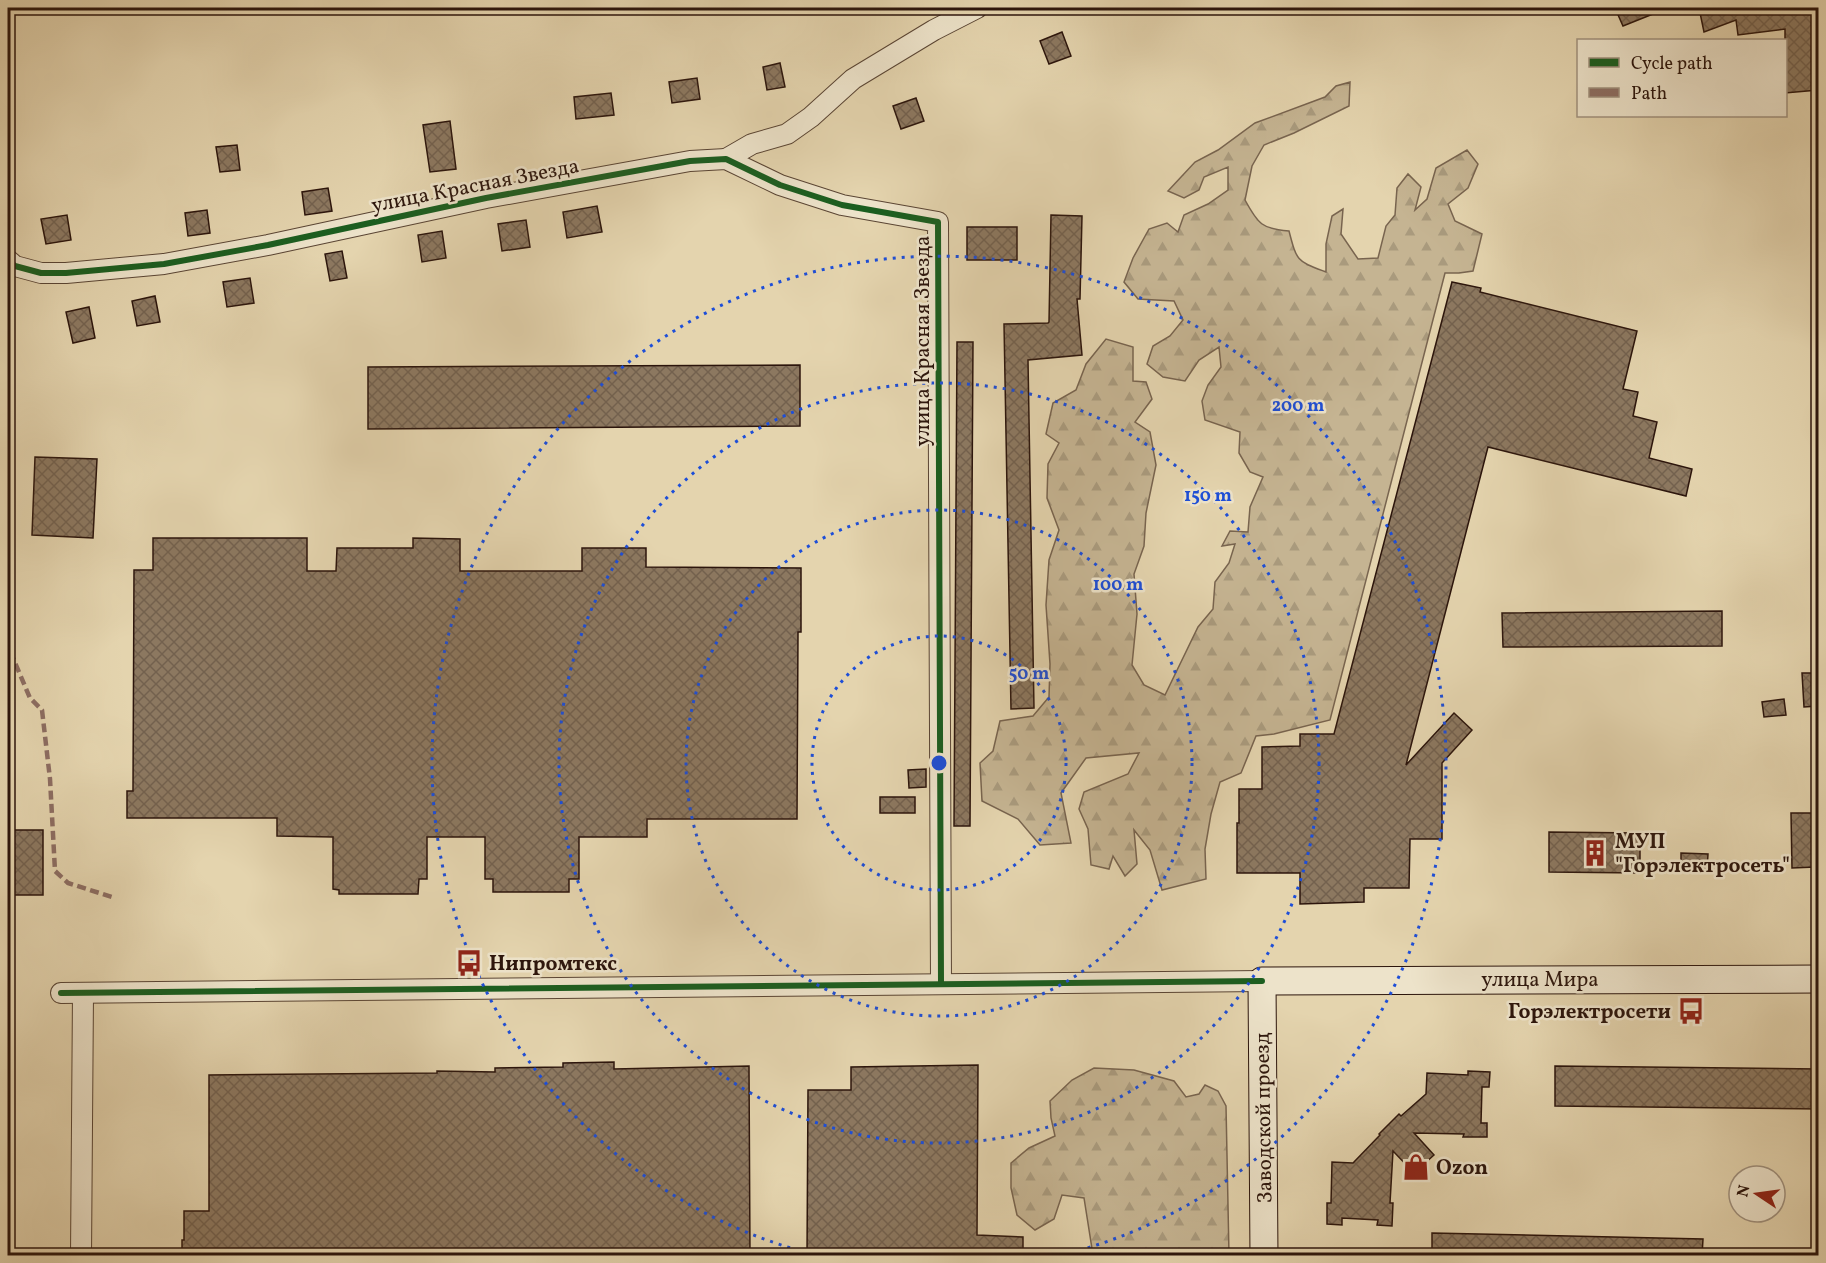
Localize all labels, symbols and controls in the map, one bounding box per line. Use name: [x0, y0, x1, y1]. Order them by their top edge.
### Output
legend: [1577, 39, 1787, 117]
text: Cycle path: [1631, 52, 1713, 77]
text: Path: [1631, 82, 1667, 107]
street label: улица Красная Звезда: [369, 152, 582, 221]
street label: улица Красная Звезда: [909, 235, 938, 447]
text: 200 m: [1272, 394, 1324, 419]
text: 150 m: [1184, 484, 1232, 509]
text: 100 m: [1093, 573, 1143, 598]
text: 50 m: [1009, 662, 1049, 687]
centre of rings: [929, 753, 949, 773]
place label: МУП "Горэлектросеть": [1615, 828, 1790, 881]
building icon: МУП "Горэлектросеть": [1580, 838, 1610, 868]
bus stop icon: Нипромтекс: [454, 948, 484, 978]
place label: Нипромтекс: [489, 950, 617, 979]
street label: улица Мира: [1481, 966, 1599, 995]
bus stop icon: Горэлектросети: [1676, 996, 1706, 1026]
place label: Горэлектросети: [1508, 998, 1671, 1027]
street label: Заводской проезд: [1249, 1032, 1280, 1204]
shop icon: Ozon: [1401, 1152, 1431, 1182]
place label: Ozon: [1436, 1154, 1488, 1183]
north arrow: [1727, 1164, 1787, 1224]
text: N: [1732, 1183, 1756, 1199]

